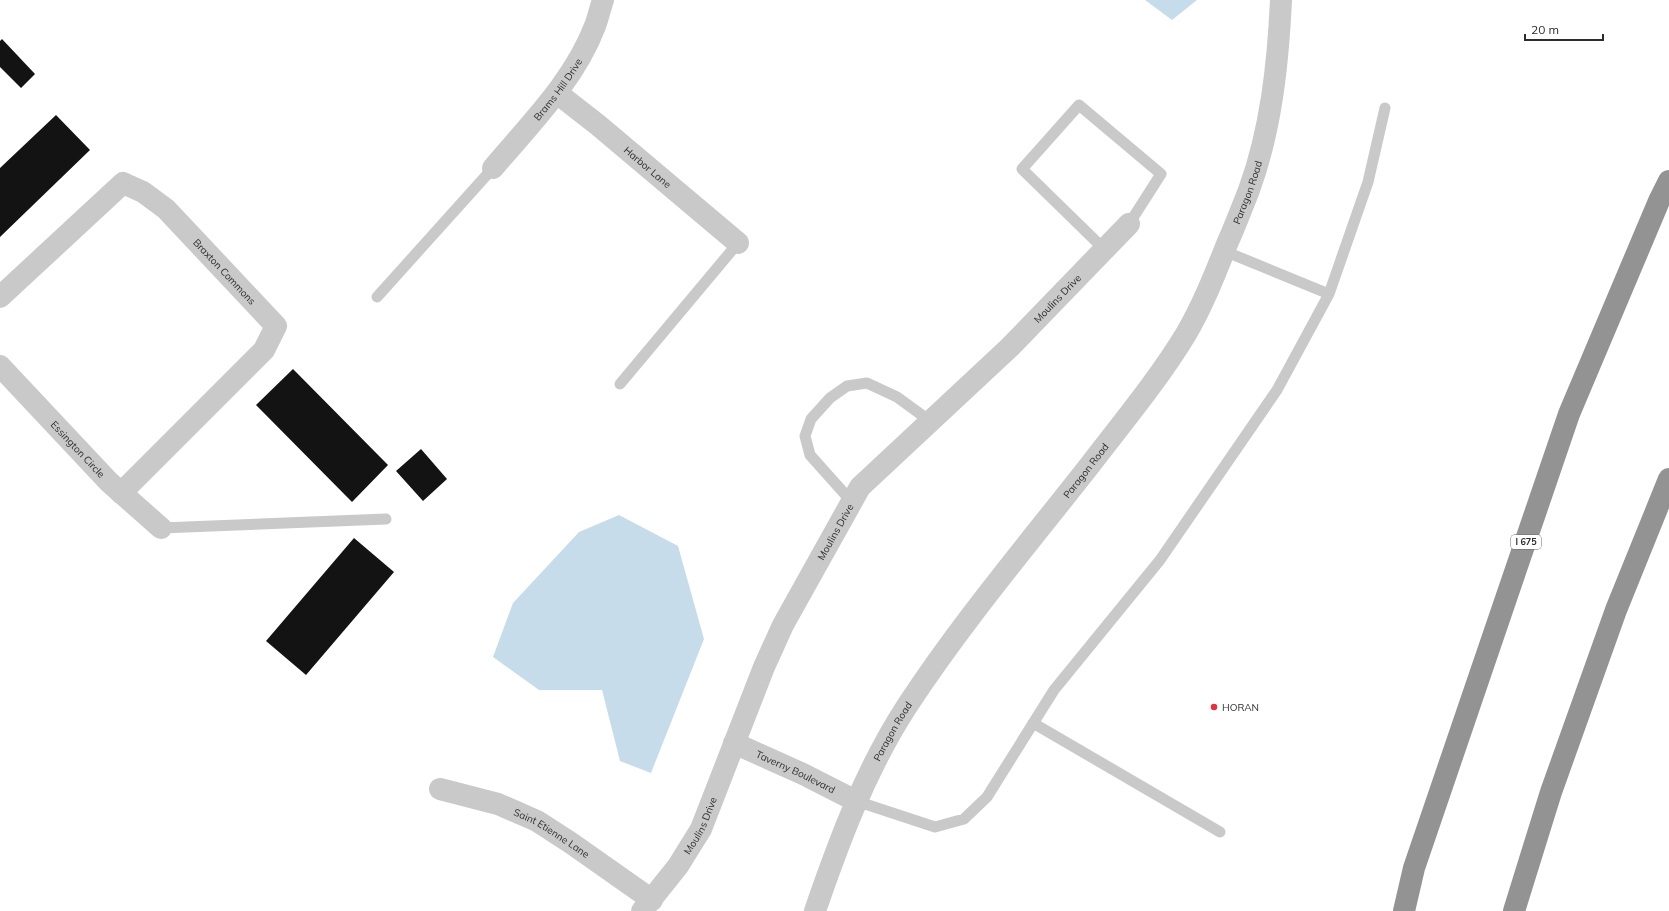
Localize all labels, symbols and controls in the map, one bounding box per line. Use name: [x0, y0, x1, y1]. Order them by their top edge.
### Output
scale bar: [1525, 16, 1603, 42]
text: 20 m: [1531, 22, 1559, 37]
street label: Brams Hill Drive: [531, 56, 585, 124]
street label: Harbor Lane: [621, 144, 674, 191]
street label: Paragon Road: [1230, 159, 1265, 226]
street label: Braxton Commons: [190, 236, 259, 308]
street label: Moulins Drive: [1031, 272, 1084, 326]
street label: Essington Circle: [48, 418, 108, 481]
street label: Paragon Road: [1060, 441, 1112, 501]
street label: Moulins Drive: [815, 501, 856, 562]
road number: I 675: [1511, 535, 1541, 549]
street label: Paragon Road: [871, 699, 915, 763]
place label: HORAN: [1222, 701, 1259, 714]
marker: HORAN: [1209, 702, 1219, 712]
street label: Taverny Boulevard: [754, 748, 837, 796]
street label: Moulins Drive: [681, 795, 720, 857]
street label: Saint Etienne Lane: [512, 806, 592, 861]

